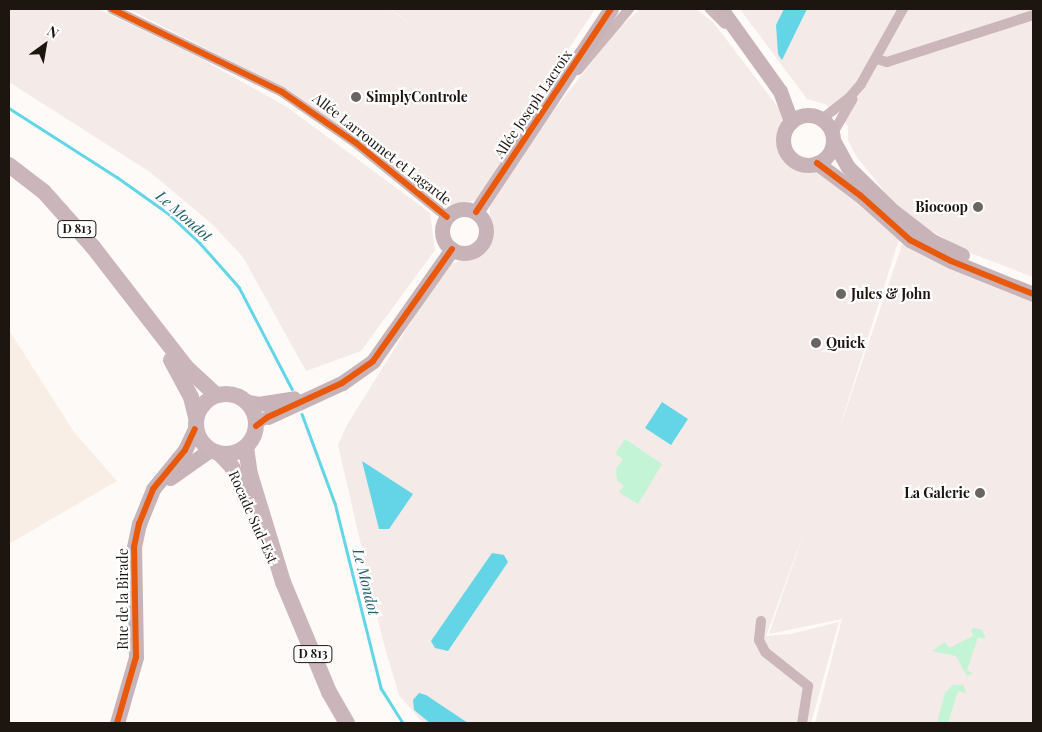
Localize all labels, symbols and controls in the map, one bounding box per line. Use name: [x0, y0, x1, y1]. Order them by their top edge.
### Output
north arrow: [20, 20, 70, 70]
text: N: [44, 21, 63, 43]
street label: Allée Joseph Lacroix: [491, 47, 575, 161]
place label: SimplyControle: [366, 89, 468, 105]
street label: Allée Larroumet et Lagarde: [309, 90, 455, 208]
marker: SimplyControle: [350, 91, 362, 103]
water label: Le Mondot: [152, 187, 216, 245]
place label: Biocoop: [915, 199, 968, 215]
marker: Biocoop: [972, 201, 984, 213]
road number: D 813: [57, 220, 97, 238]
place label: Jules & John: [851, 286, 931, 302]
marker: Jules & John: [835, 288, 847, 300]
place label: Quick: [826, 335, 865, 351]
marker: Quick: [810, 337, 822, 349]
street label: Rocade Sud-Est: [225, 468, 281, 566]
place label: La Galerie: [904, 485, 970, 501]
marker: La Galerie: [974, 487, 986, 499]
water label: Le Mondot: [349, 547, 383, 617]
street label: Rue de la Birade: [115, 548, 131, 650]
road number: D 813: [293, 644, 333, 664]

